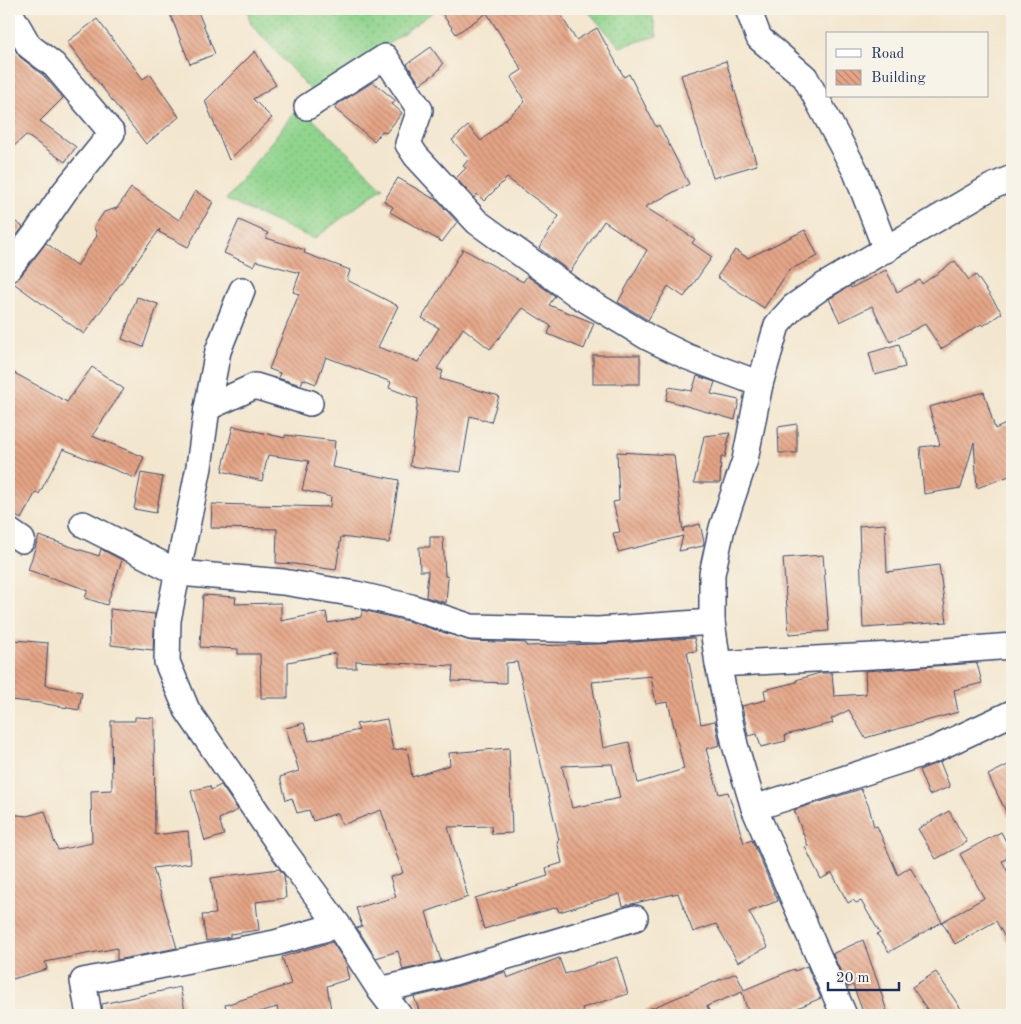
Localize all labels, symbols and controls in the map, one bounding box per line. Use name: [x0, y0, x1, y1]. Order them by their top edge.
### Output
legend: [826, 32, 988, 98]
text: Road: [871, 47, 905, 62]
text: Building: [871, 71, 926, 86]
scale bar: [828, 959, 900, 991]
text: 20 m: [836, 971, 870, 986]

